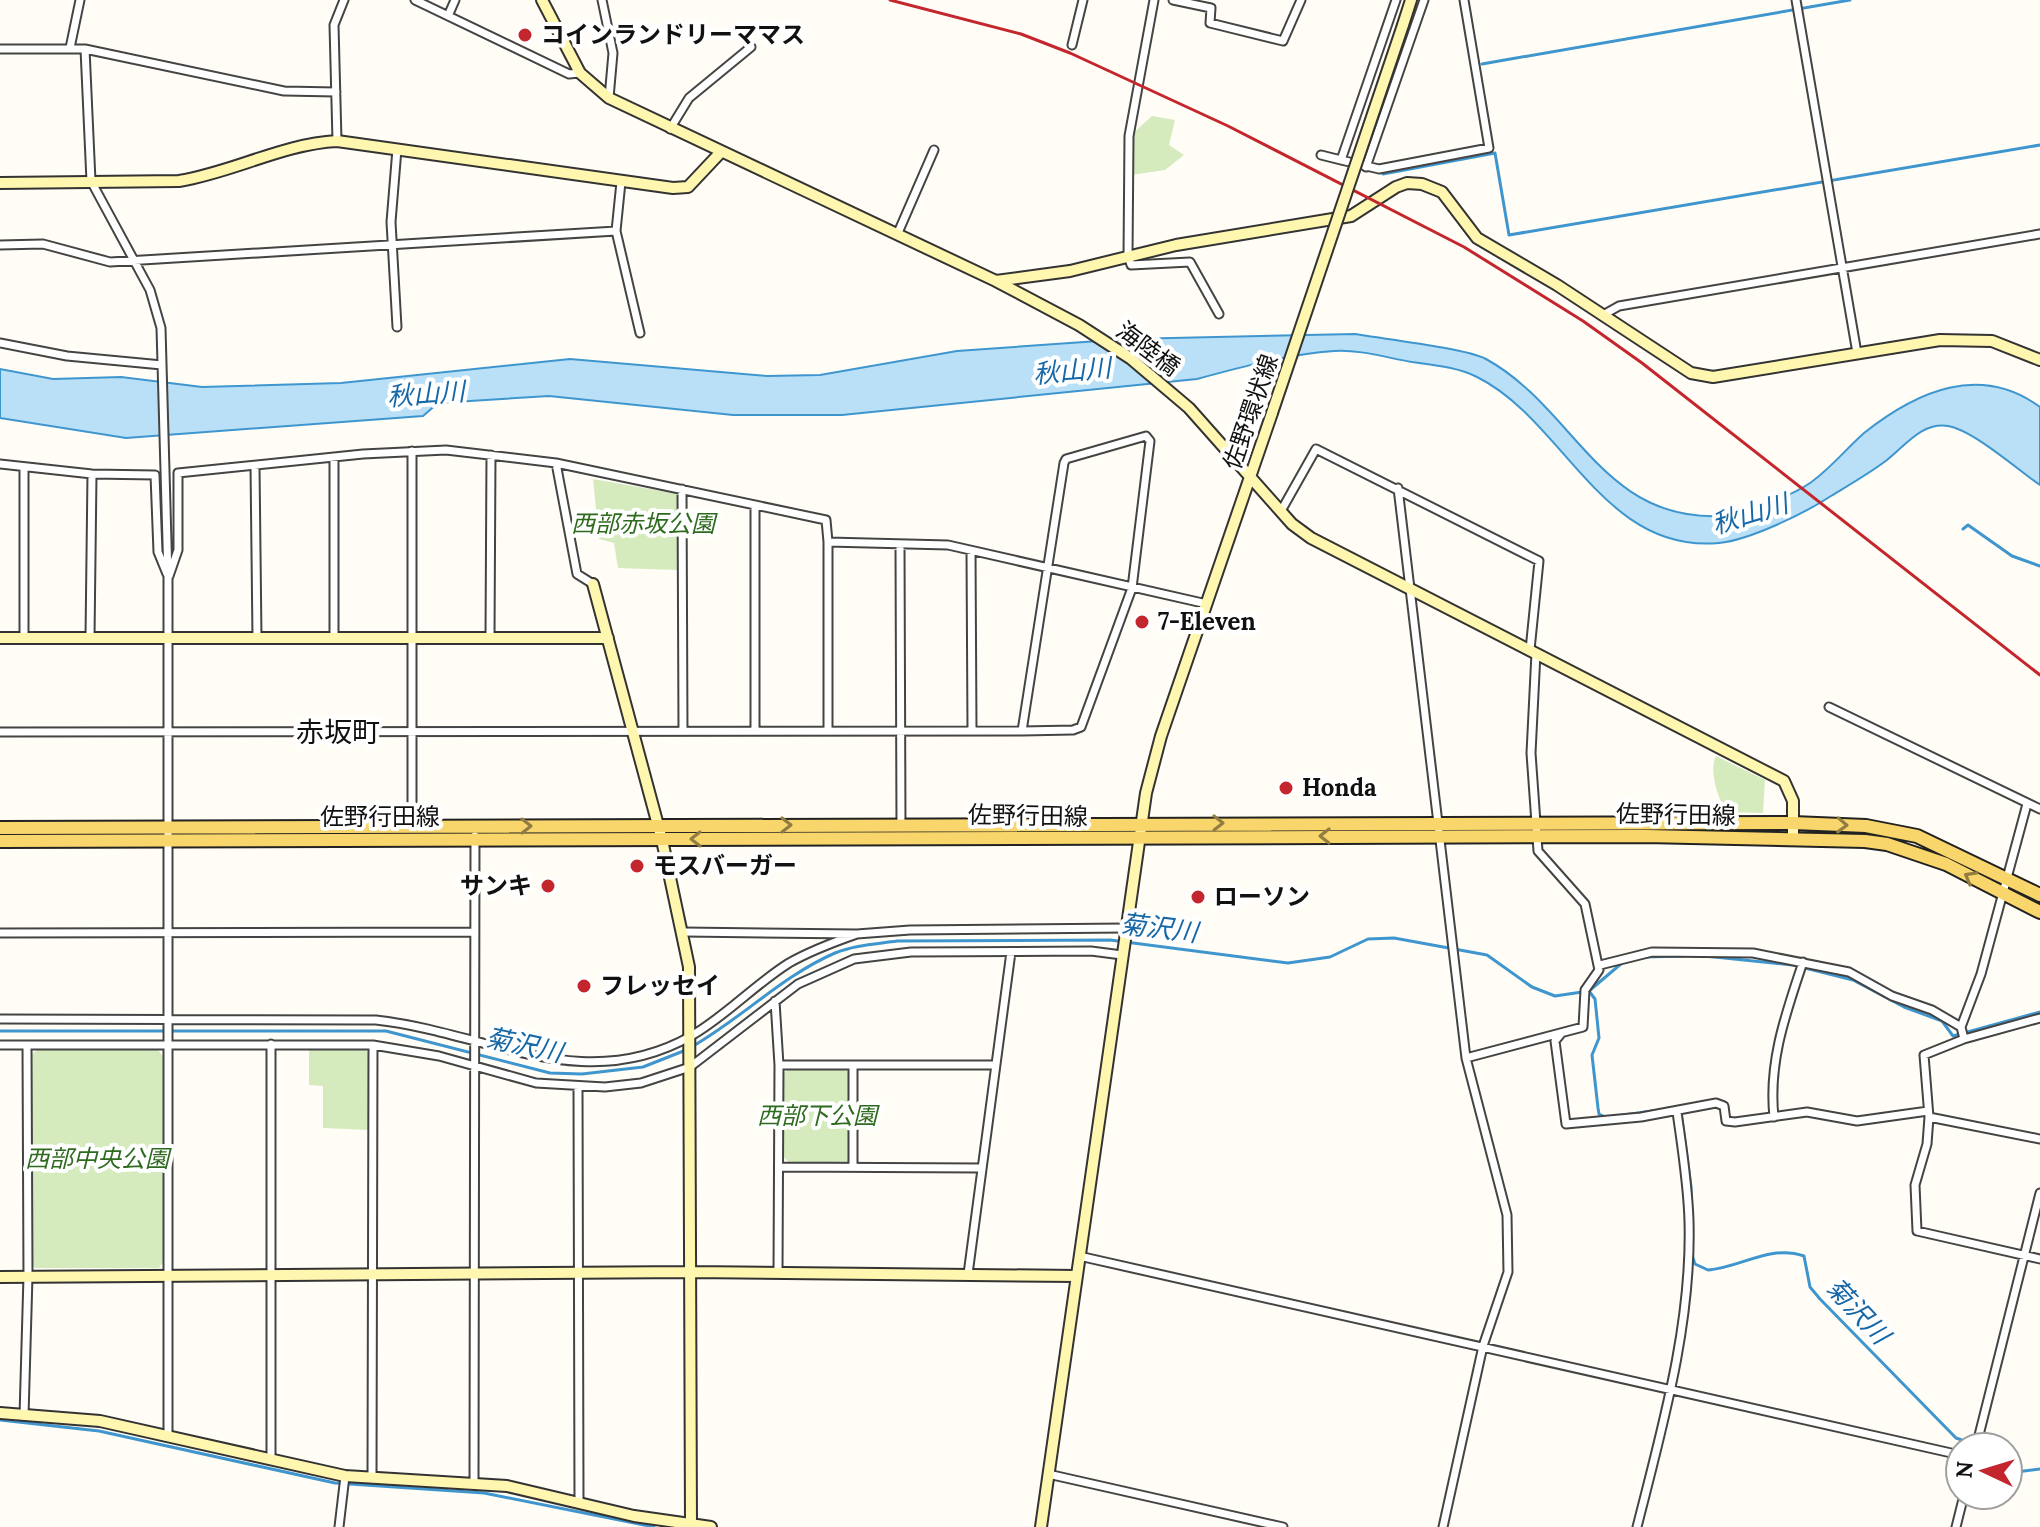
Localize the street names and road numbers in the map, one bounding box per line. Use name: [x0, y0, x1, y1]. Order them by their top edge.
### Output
street label: 海陸橋: [1110, 315, 1186, 383]
street label: 佐野環状線: [1216, 350, 1285, 474]
street label: 佐野行田線: [1616, 798, 1736, 831]
street label: 佐野行田線: [968, 799, 1088, 832]
street label: 佐野行田線: [320, 801, 440, 832]

